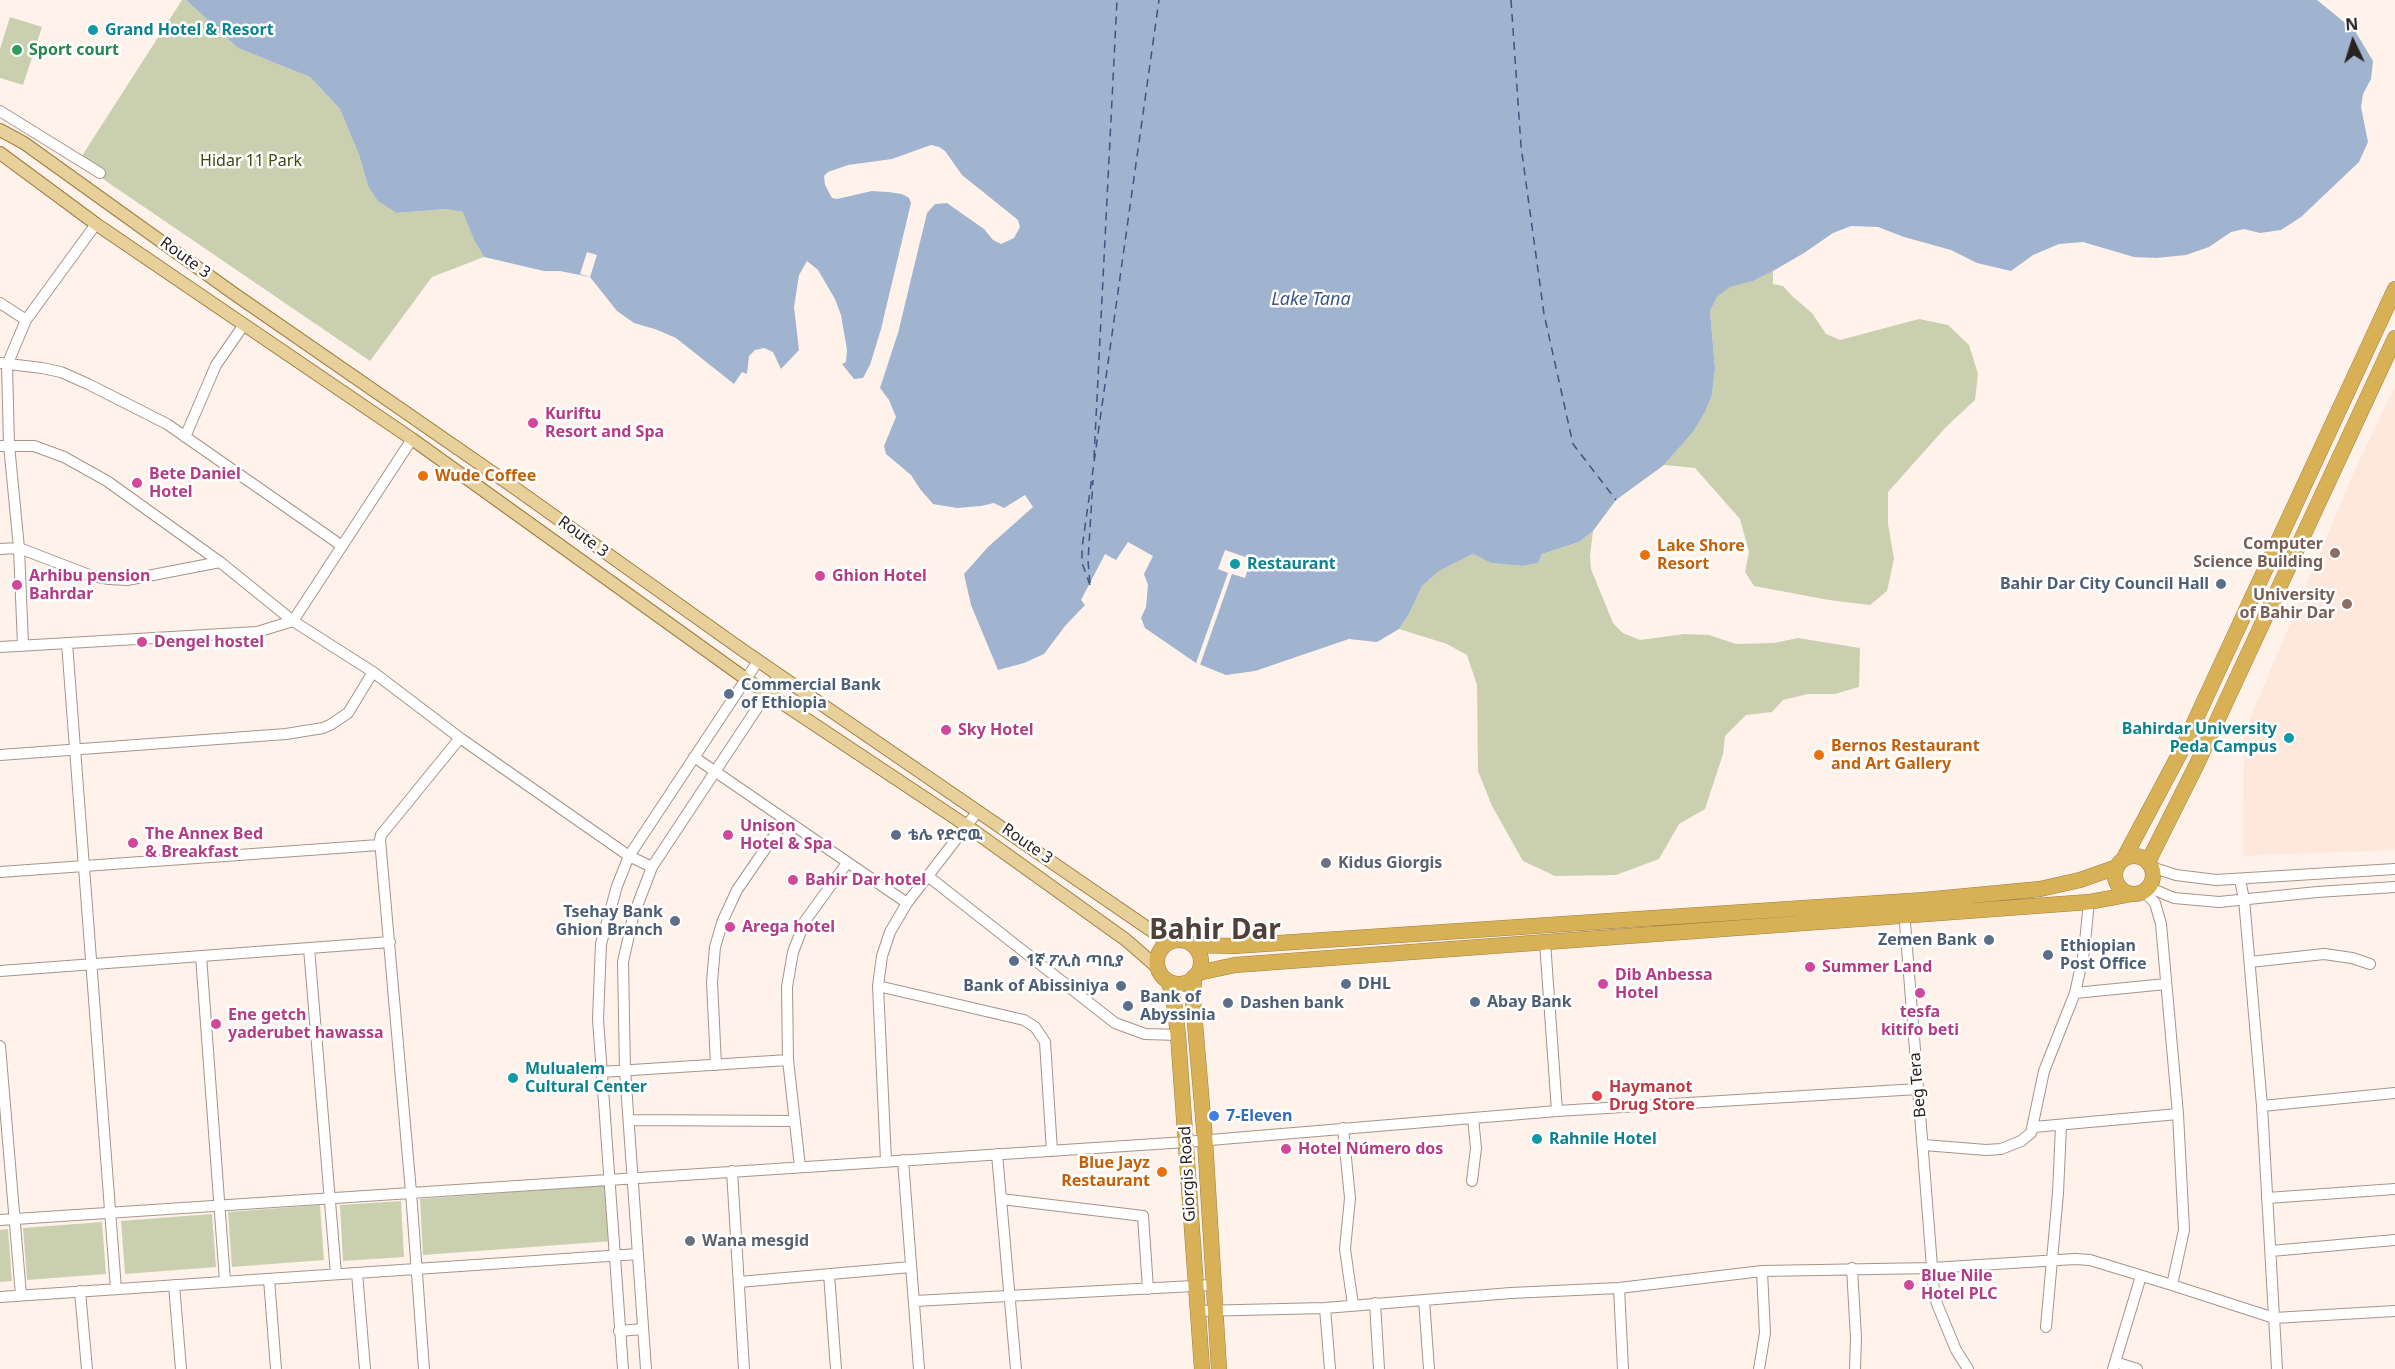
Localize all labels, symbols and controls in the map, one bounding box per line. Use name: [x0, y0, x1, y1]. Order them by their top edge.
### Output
north arrow: [2323, 12, 2383, 72]
text: N: [2344, 13, 2359, 35]
place label: Grand Hotel & Resort: [105, 20, 274, 40]
marker: Grand Hotel & Resort: [86, 23, 100, 37]
place label: Sport court: [29, 40, 119, 60]
marker: Sport court: [10, 43, 24, 57]
park label: Hidar 11 Park: [200, 151, 302, 171]
street label: Route 3: [156, 233, 214, 283]
water label: Lake Tana: [1271, 289, 1351, 311]
place label: Kuriftu Resort and Spa: [545, 404, 664, 442]
marker: Kuriftu Resort and Spa: [526, 416, 540, 430]
place label: Bete Daniel Hotel: [149, 464, 241, 502]
place label: Wude Coffee: [435, 466, 536, 486]
marker: Wude Coffee: [416, 469, 430, 483]
marker: Bete Daniel Hotel: [130, 476, 144, 490]
street label: Route 3: [554, 512, 612, 562]
place label: Computer Science Building: [2193, 534, 2323, 572]
place label: Lake Shore Resort: [1657, 536, 1745, 574]
marker: Computer Science Building: [2328, 546, 2342, 560]
marker: Lake Shore Resort: [1638, 548, 1652, 562]
place label: Restaurant: [1247, 554, 1336, 574]
marker: Restaurant: [1228, 557, 1242, 571]
place label: Arhibu pension Bahrdar: [29, 566, 150, 604]
place label: Ghion Hotel: [832, 566, 927, 586]
marker: Ghion Hotel: [813, 569, 827, 583]
place label: Bahir Dar City Council Hall: [2000, 574, 2209, 594]
marker: Bahir Dar City Council Hall: [2214, 577, 2228, 591]
marker: Arhibu pension Bahrdar: [10, 578, 24, 592]
place label: University of Bahir Dar: [2239, 585, 2335, 623]
marker: University of Bahir Dar: [2340, 597, 2354, 611]
place label: Dengel hostel: [154, 632, 264, 652]
marker: Dengel hostel: [135, 635, 149, 649]
place label: Commercial Bank of Ethiopia: [741, 675, 881, 713]
marker: Commercial Bank of Ethiopia: [722, 687, 736, 701]
place label: Bahirdar University Peda Campus: [2122, 719, 2277, 757]
place label: Sky Hotel: [958, 720, 1034, 740]
marker: Sky Hotel: [939, 723, 953, 737]
marker: Bahirdar University Peda Campus: [2282, 731, 2296, 745]
place label: Bernos Restaurant and Art Gallery: [1831, 736, 1980, 774]
marker: Bernos Restaurant and Art Gallery: [1812, 748, 1826, 762]
place label: Unison Hotel & Spa: [740, 816, 832, 854]
street label: Route 3: [998, 820, 1056, 868]
place label: The Annex Bed & Breakfast: [145, 824, 263, 862]
place label: ቴሌ የድሮዉ: [908, 825, 982, 845]
marker: Unison Hotel & Spa: [721, 828, 735, 842]
marker: ቴሌ የድሮዉ: [889, 828, 903, 842]
marker: The Annex Bed & Breakfast: [126, 836, 140, 850]
place label: Kidus Giorgis: [1338, 853, 1442, 873]
marker: Kidus Giorgis: [1319, 856, 1333, 870]
place label: Bahir Dar hotel: [805, 870, 926, 890]
marker: Bahir Dar hotel: [786, 873, 800, 887]
place label: Tsehay Bank Ghion Branch: [556, 902, 663, 940]
marker: Tsehay Bank Ghion Branch: [668, 914, 682, 928]
district label: Bahir Dar: [1149, 914, 1281, 948]
place label: Arega hotel: [742, 917, 835, 937]
marker: Arega hotel: [723, 920, 737, 934]
place label: Zemen Bank: [1878, 930, 1977, 950]
marker: Zemen Bank: [1982, 933, 1996, 947]
place label: Ethiopian Post Office: [2060, 936, 2147, 974]
marker: Ethiopian Post Office: [2041, 948, 2055, 962]
place label: 1ኛ ፖሊስ ጣቢያ: [1026, 951, 1124, 971]
marker: 1ኛ ፖሊስ ጣቢያ: [1007, 954, 1021, 968]
place label: Summer Land: [1822, 957, 1932, 977]
marker: Summer Land: [1803, 960, 1817, 974]
place label: Dib Anbessa Hotel: [1615, 965, 1713, 1003]
place label: DHL: [1358, 974, 1391, 994]
place label: Bank of Abissiniya: [963, 976, 1109, 996]
marker: DHL: [1339, 977, 1353, 991]
marker: Dib Anbessa Hotel: [1596, 977, 1610, 991]
marker: Bank of Abissiniya: [1114, 979, 1128, 993]
marker: tesfa kitifo beti: [1913, 986, 1927, 1000]
place label: Bank of Abyssinia: [1140, 987, 1216, 1025]
place label: Abay Bank: [1487, 992, 1572, 1012]
place label: Dashen bank: [1240, 993, 1344, 1013]
marker: Abay Bank: [1468, 995, 1482, 1009]
marker: Dashen bank: [1221, 996, 1235, 1010]
marker: Bank of Abyssinia: [1121, 999, 1135, 1013]
place label: tesfa kitifo beti: [1881, 1002, 1959, 1040]
place label: Ene getch yaderubet hawassa: [228, 1005, 384, 1043]
marker: Ene getch yaderubet hawassa: [209, 1017, 223, 1031]
street label: Beg Tera: [1906, 1052, 1930, 1118]
place label: Mulualem Cultural Center: [525, 1059, 647, 1097]
marker: Mulualem Cultural Center: [506, 1071, 520, 1085]
place label: Haymanot Drug Store: [1609, 1077, 1695, 1115]
marker: Haymanot Drug Store: [1590, 1089, 1604, 1103]
place label: 7-Eleven: [1226, 1106, 1292, 1126]
marker: 7-Eleven: [1207, 1109, 1221, 1123]
street label: Giorgis Road: [1176, 1125, 1200, 1223]
place label: Rahnile Hotel: [1549, 1129, 1657, 1149]
marker: Rahnile Hotel: [1530, 1132, 1544, 1146]
place label: Hotel Número dos: [1298, 1139, 1443, 1159]
marker: Hotel Número dos: [1279, 1142, 1293, 1156]
place label: Blue Jayz Restaurant: [1061, 1153, 1150, 1191]
marker: Blue Jayz Restaurant: [1155, 1165, 1169, 1179]
place label: Wana mesgid: [702, 1231, 809, 1251]
marker: Wana mesgid: [683, 1234, 697, 1248]
place label: Blue Nile Hotel PLC: [1921, 1266, 1997, 1304]
marker: Blue Nile Hotel PLC: [1902, 1278, 1916, 1292]

